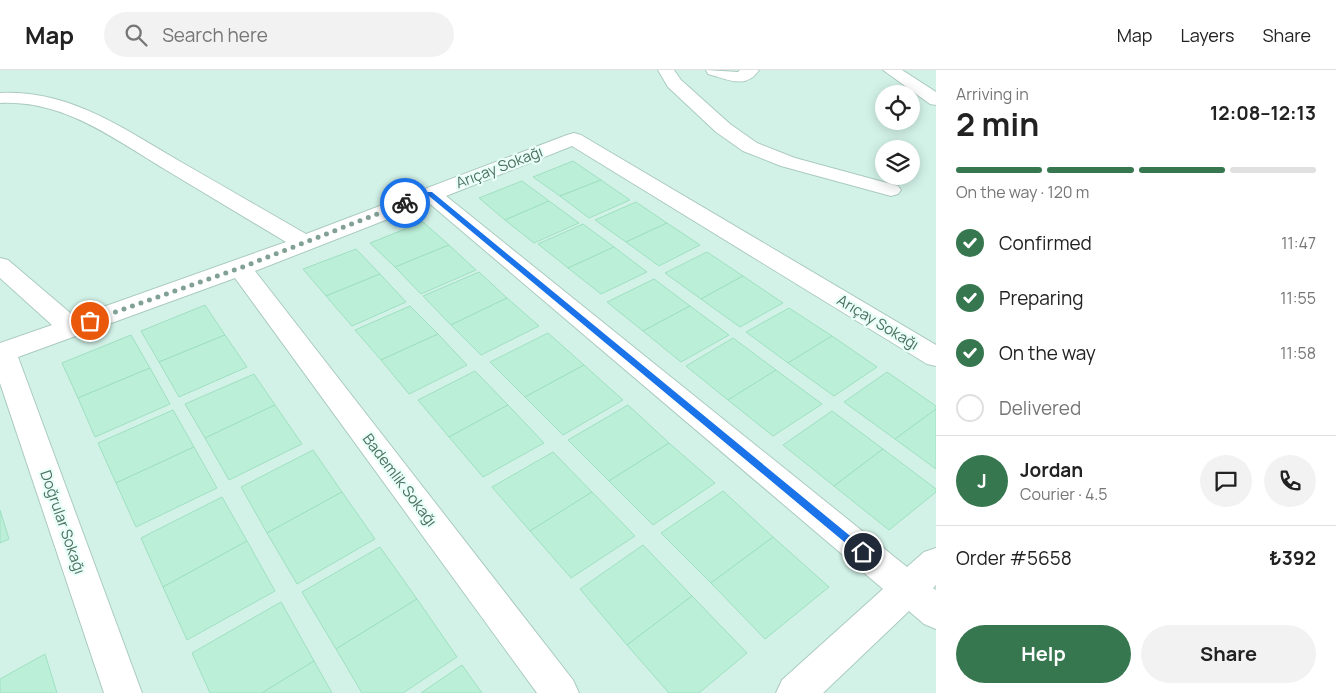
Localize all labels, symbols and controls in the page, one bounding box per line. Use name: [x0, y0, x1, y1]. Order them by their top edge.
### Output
search box: [104, 12, 454, 57]
text: Map: [25, 18, 74, 51]
icon: search: [122, 21, 150, 49]
text: Search here: [162, 22, 268, 48]
text: Map: [1117, 23, 1152, 47]
text: Layers: [1180, 23, 1234, 47]
text: Share: [1262, 23, 1311, 47]
text: Arriving in: [956, 83, 1029, 105]
map controls: [875, 85, 920, 185]
button: locate: [875, 85, 920, 130]
text: 12:08–12:13: [1210, 100, 1316, 126]
text: 2 min: [956, 102, 1039, 146]
button: layers: [875, 140, 920, 185]
street label: Arıçay Sokağı: [452, 141, 546, 193]
courier: [380, 178, 430, 228]
text: On the way · 120 m: [956, 181, 1089, 203]
icon: bike: [391, 189, 419, 217]
icon: check: [956, 229, 984, 257]
text: Confirmed: [999, 230, 1092, 256]
text: 11:47: [1281, 232, 1316, 254]
icon: check: [956, 284, 984, 312]
text: Preparing: [999, 285, 1084, 311]
text: 11:55: [1280, 287, 1316, 309]
street label: Arıçay Sokağı: [833, 289, 923, 355]
pin: [69, 300, 111, 342]
icon: bag: [76, 307, 104, 335]
icon: check: [956, 339, 984, 367]
text: On the way: [999, 340, 1096, 366]
text: 11:58: [1280, 342, 1316, 364]
text: Delivered: [999, 395, 1081, 421]
street label: Bademlik Sokağı: [358, 429, 442, 531]
button: chat: [1200, 455, 1252, 507]
button: phone: [1264, 455, 1316, 507]
text: Jordan: [1020, 457, 1083, 483]
street label: Doğrular Sokağı: [35, 467, 91, 577]
text: J: [977, 468, 987, 494]
text: Courier · 4.5: [1020, 483, 1107, 505]
pin: [842, 531, 884, 573]
icon: home: [849, 538, 877, 566]
text: Order #5658: [956, 545, 1072, 571]
text: ₺392: [1269, 545, 1316, 571]
button: Help: [956, 625, 1131, 683]
button: Share: [1141, 625, 1316, 683]

